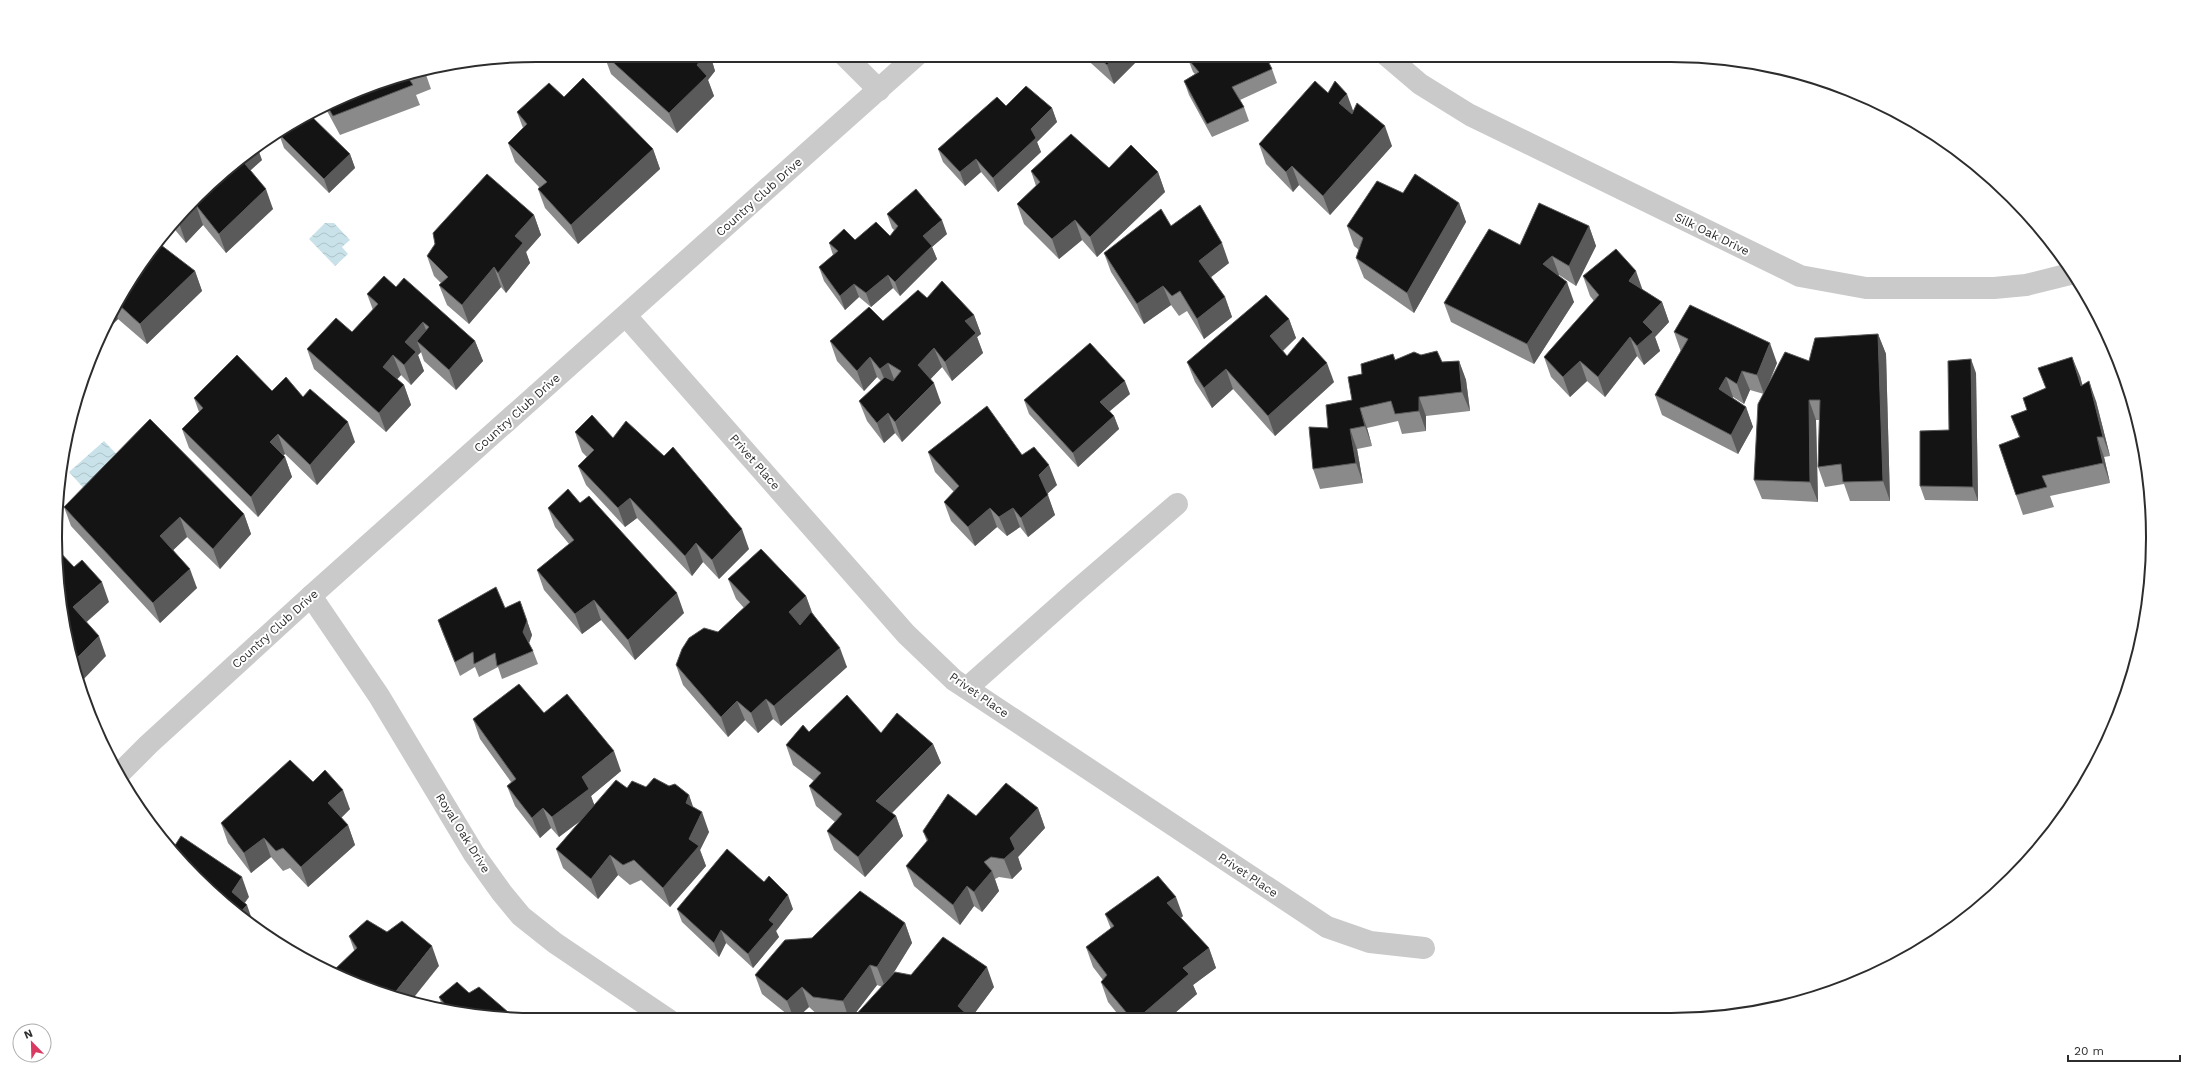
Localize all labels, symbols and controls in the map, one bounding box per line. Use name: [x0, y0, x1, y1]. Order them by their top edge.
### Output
street label: Country Club Drive: [713, 155, 805, 239]
street label: Silk Oak Drive: [1672, 210, 1752, 258]
street label: Country Club Drive: [471, 371, 563, 455]
street label: Privet Place: [727, 431, 783, 493]
street label: Country Club Drive: [229, 587, 321, 671]
street label: Privet Place: [947, 669, 1011, 721]
street label: Royal Oak Drive: [433, 791, 493, 875]
street label: Privet Place: [1216, 850, 1281, 900]
north arrow: [12, 1023, 52, 1063]
text: N: [22, 1027, 35, 1042]
scale bar: [2068, 1037, 2180, 1063]
text: 20 m: [2074, 1044, 2104, 1058]

